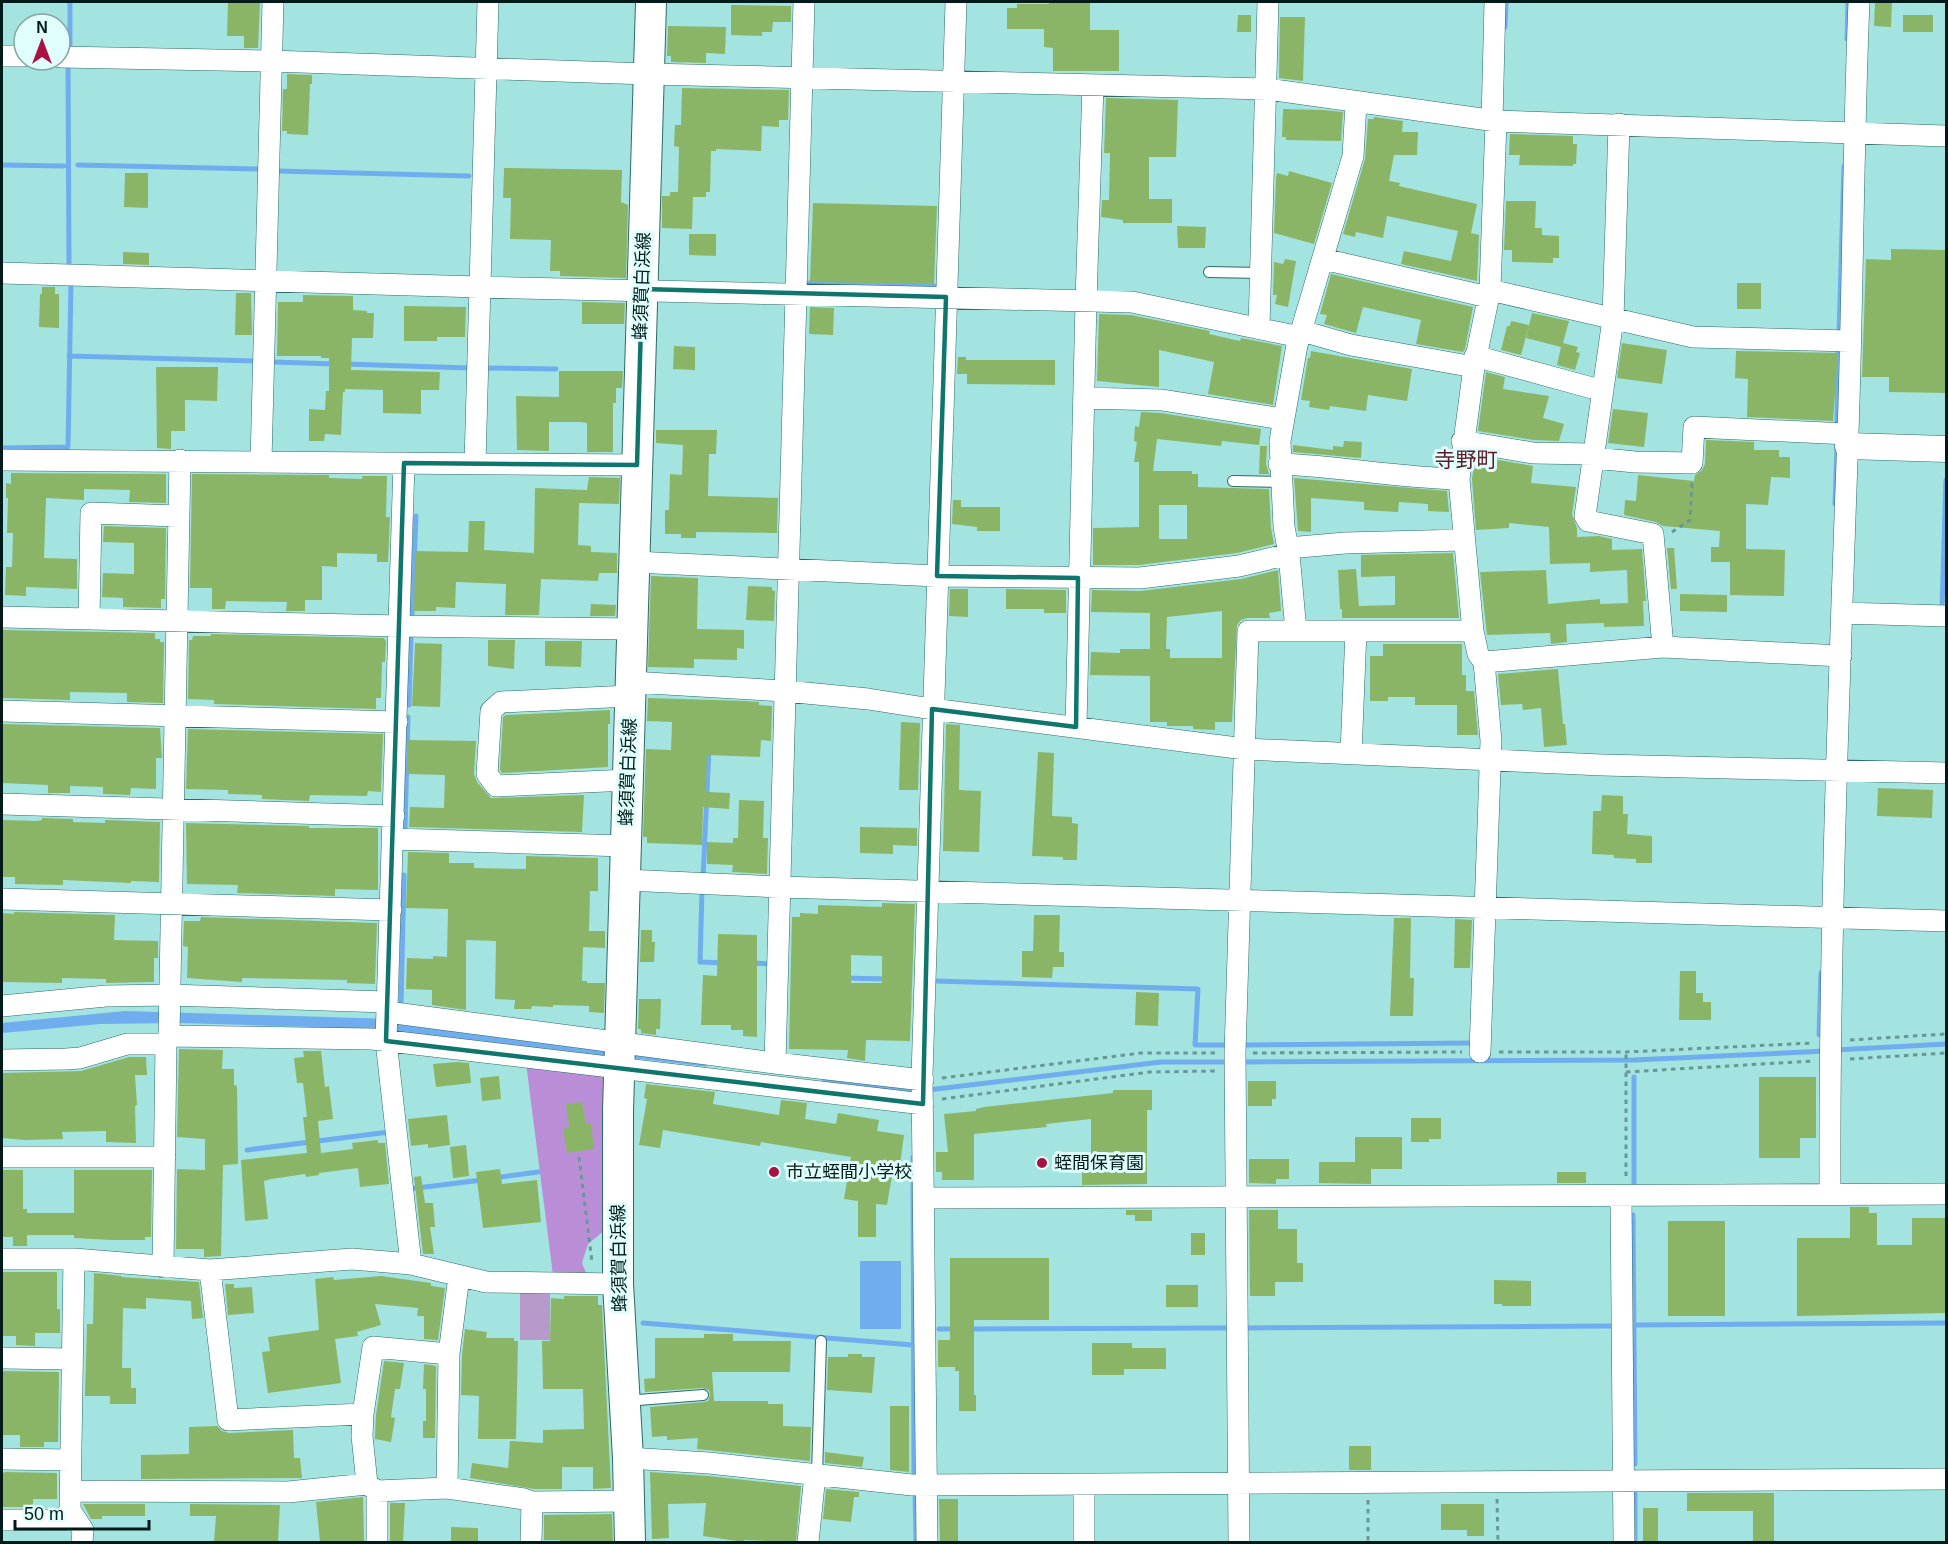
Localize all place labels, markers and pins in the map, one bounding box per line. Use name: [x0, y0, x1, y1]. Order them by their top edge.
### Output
place label: 蛭間保育園: [1054, 1153, 1144, 1173]
marker: 蛭間保育園: [1035, 1156, 1049, 1170]
place label: 市立蛭間小学校: [786, 1162, 912, 1182]
marker: 市立蛭間小学校: [767, 1165, 781, 1179]

